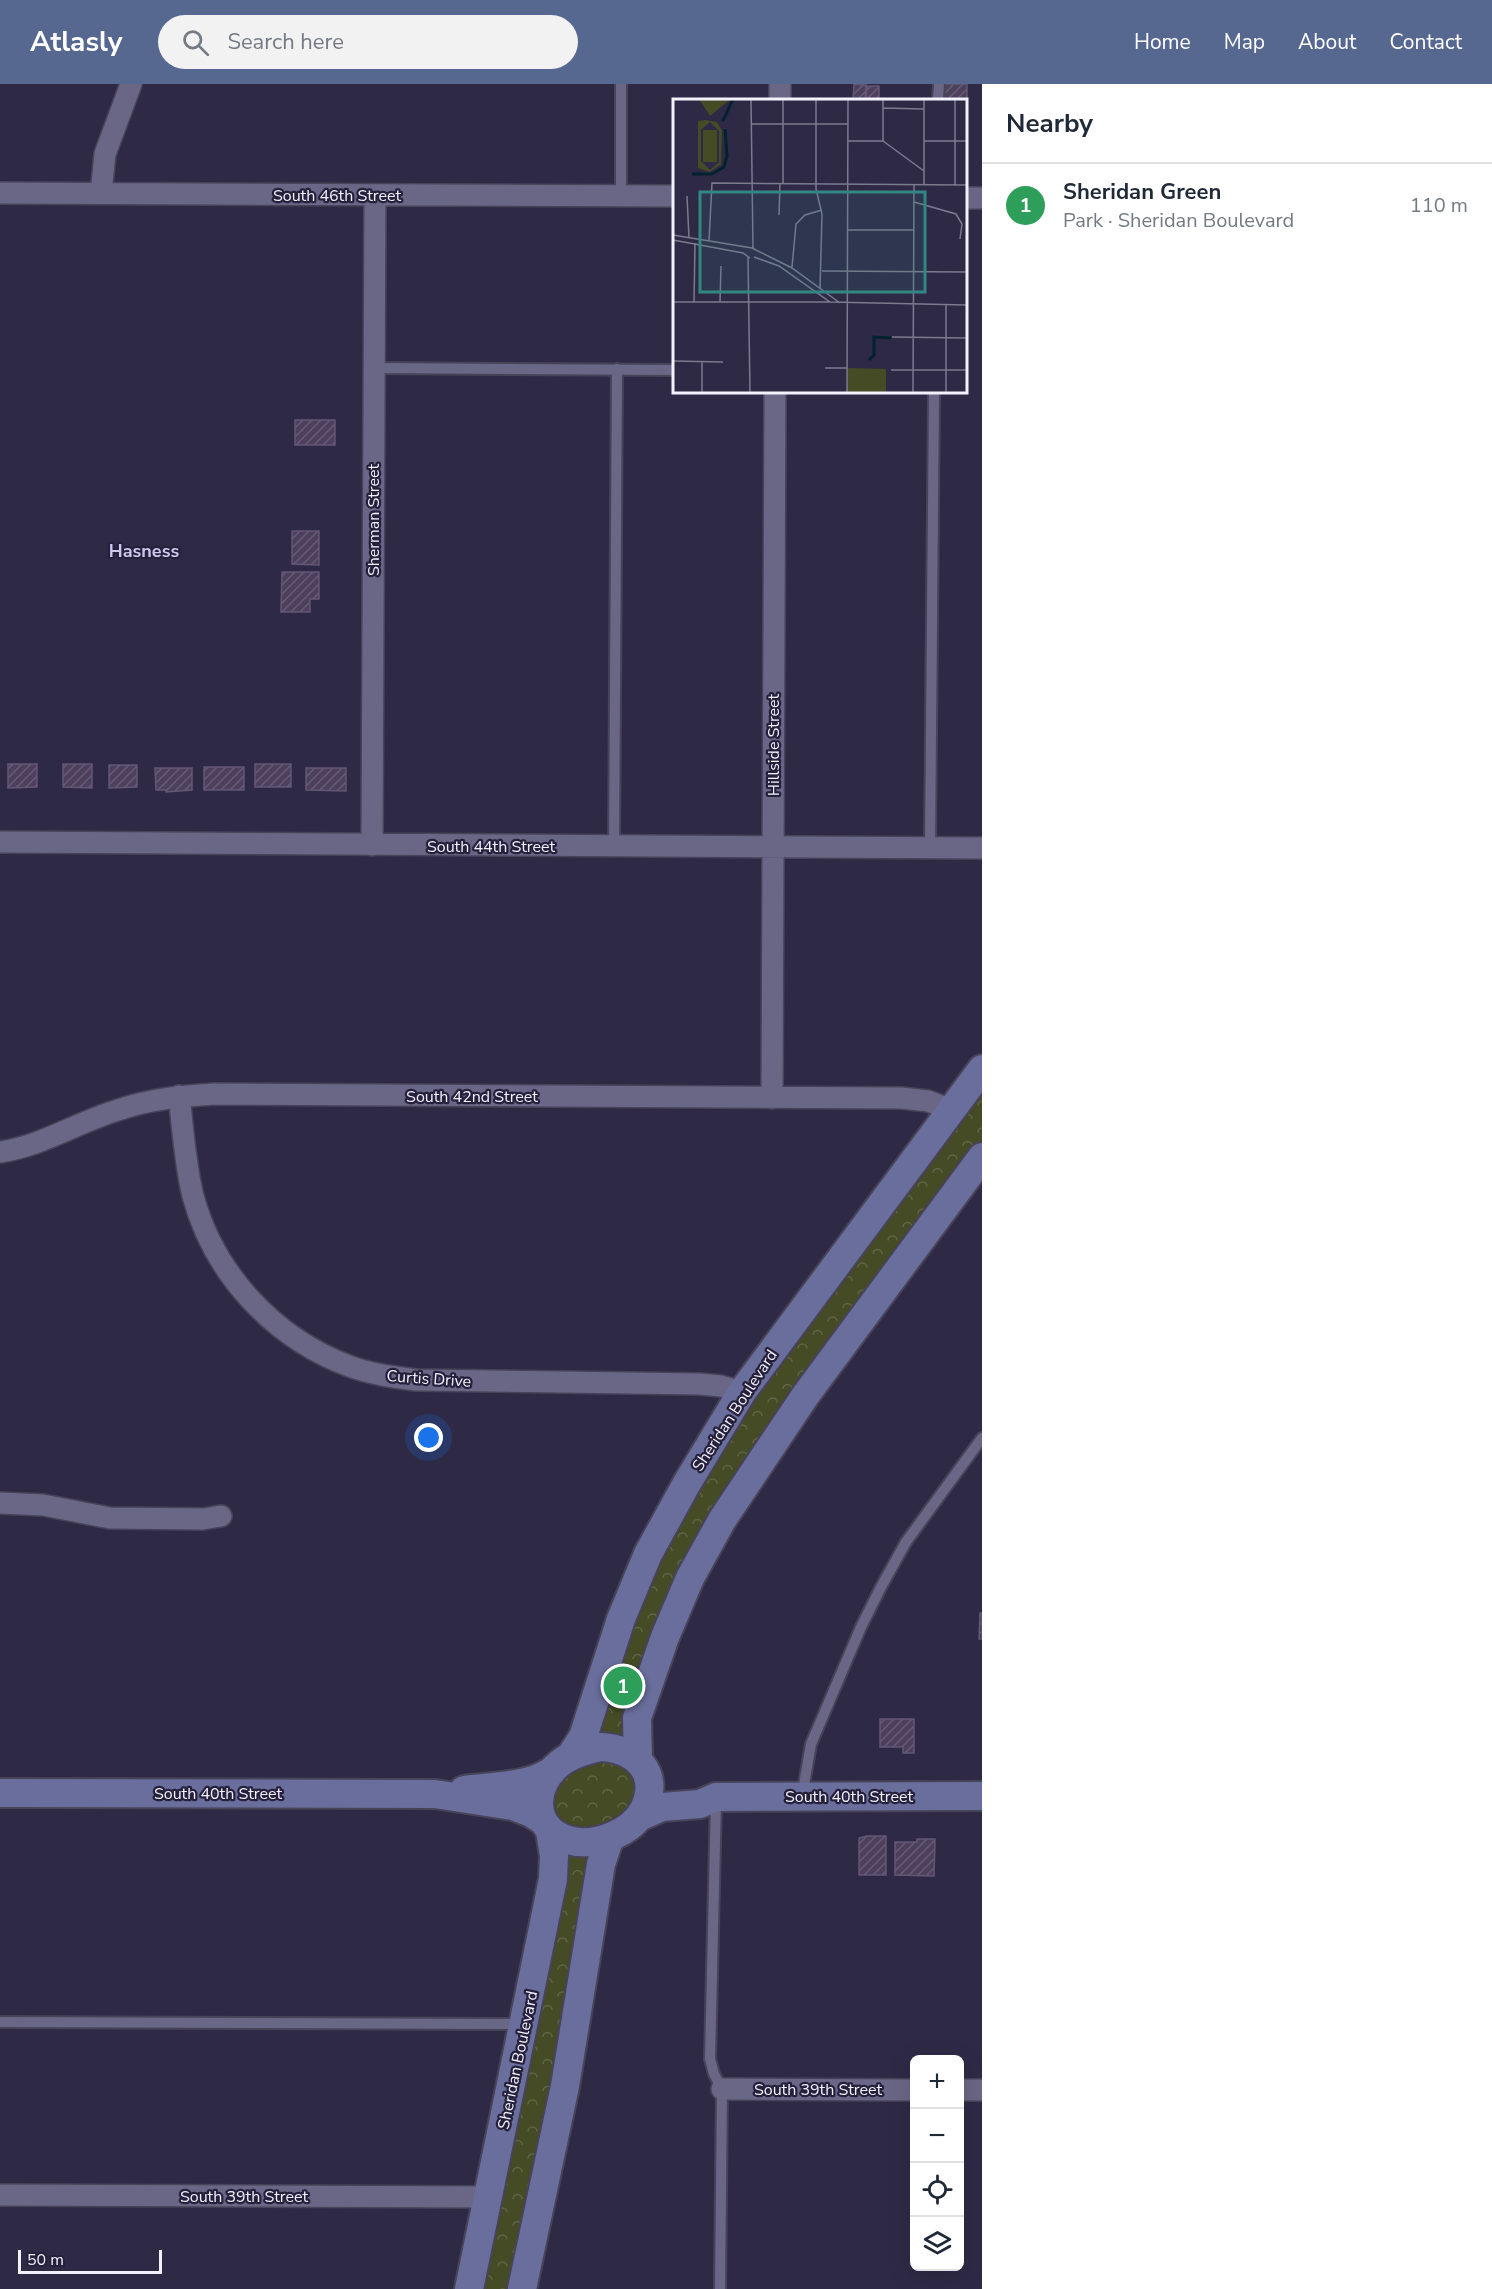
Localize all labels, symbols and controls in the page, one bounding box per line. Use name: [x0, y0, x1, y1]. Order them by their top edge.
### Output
search box: [158, 15, 578, 69]
text: Atlasly: [30, 23, 122, 61]
icon: search: [179, 26, 212, 59]
text: Search here: [227, 27, 344, 57]
text: Home: [1134, 28, 1191, 56]
text: Map: [1224, 28, 1265, 56]
text: About: [1298, 28, 1356, 56]
text: Contact: [1389, 28, 1462, 56]
inset map: [673, 99, 967, 393]
text: Nearby: [1006, 106, 1093, 141]
text: Sheridan Green: [1063, 177, 1221, 207]
street label: South 46th Street: [273, 185, 401, 207]
text: 1: [1020, 192, 1032, 219]
text: 110 m: [1410, 192, 1468, 219]
text: Park · Sheridan Boulevard: [1063, 207, 1294, 234]
street label: Sherman Street: [363, 464, 385, 576]
district label: Hasness: [109, 539, 179, 563]
street label: Hillside Street: [763, 693, 785, 796]
street label: South 44th Street: [427, 836, 555, 858]
street label: South 42nd Street: [406, 1086, 538, 1108]
street label: Sheridan Boulevard: [687, 1345, 783, 1476]
street label: Curtis Drive: [386, 1365, 472, 1393]
your location: [414, 1423, 443, 1452]
pin: 1: [604, 1664, 642, 1708]
street label: South 40th Street: [154, 1783, 282, 1805]
street label: South 40th Street: [785, 1786, 913, 1808]
street label: Sheridan Boulevard: [493, 1989, 543, 2132]
map controls: [910, 2055, 964, 2271]
button: +: [910, 2055, 964, 2109]
street label: South 39th Street: [754, 2079, 882, 2101]
button: −: [910, 2109, 964, 2163]
button: locate: [910, 2163, 964, 2217]
street label: South 39th Street: [180, 2186, 308, 2208]
button: layers: [910, 2217, 964, 2271]
scale bar: [18, 2247, 162, 2274]
text: 50 m: [27, 2249, 64, 2271]

